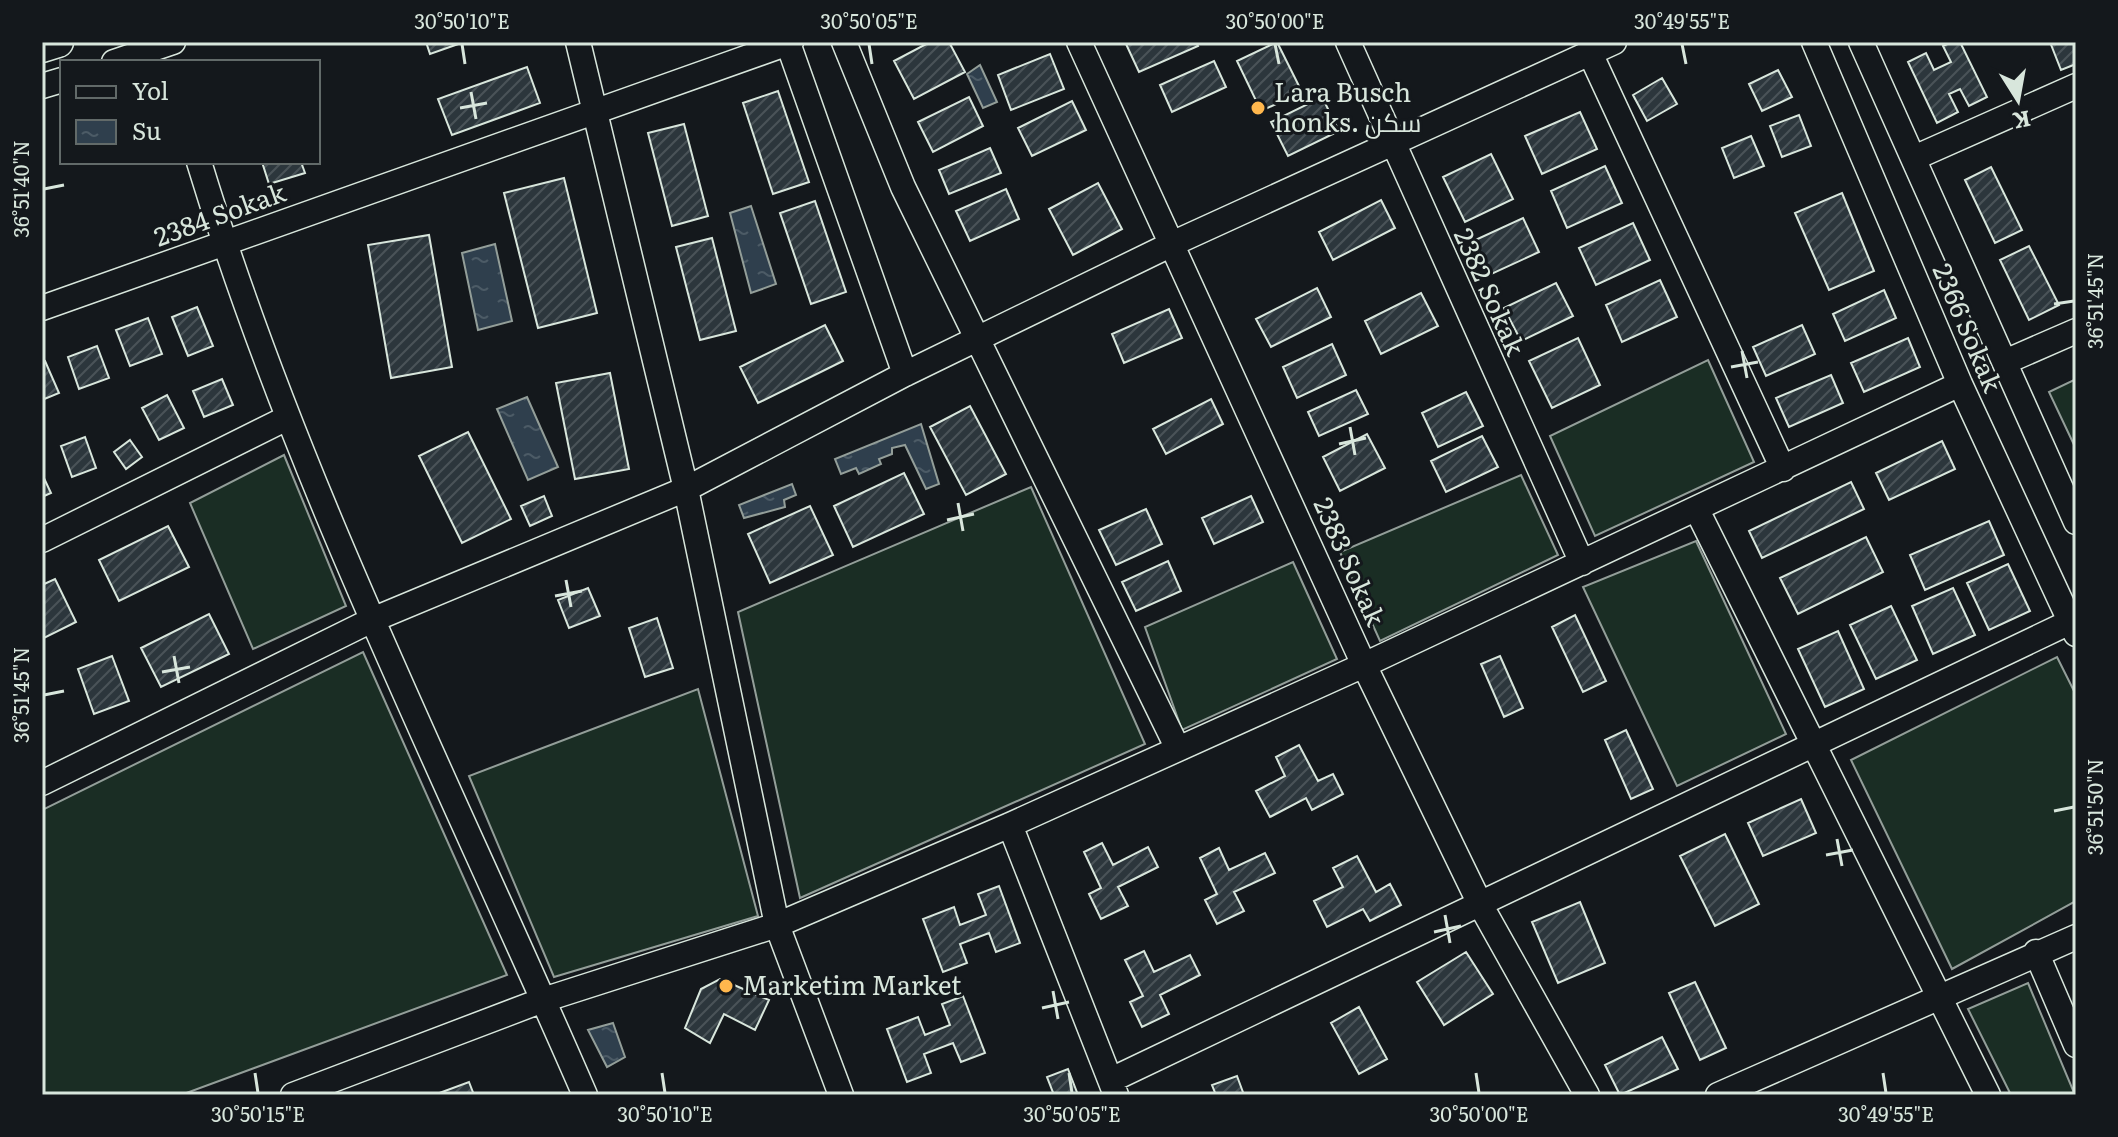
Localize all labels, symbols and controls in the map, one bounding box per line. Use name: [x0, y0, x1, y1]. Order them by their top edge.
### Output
text: 30°50'10"E: [414, 5, 510, 35]
text: 30°50'05"E: [820, 5, 918, 35]
text: 30°50'00"E: [1226, 5, 1324, 35]
text: 30°49'55"E: [1634, 5, 1730, 35]
legend: [60, 60, 320, 164]
north arrow: [1978, 60, 2058, 140]
place label: Lara Busch honks. سكن: [1274, 71, 1422, 140]
text: Yol: [132, 72, 169, 107]
marker: Lara Busch honks. سكن: [1249, 99, 1267, 117]
text: K: [2010, 103, 2034, 139]
text: Su: [132, 112, 161, 147]
text: 36°51'40"N: [5, 140, 35, 238]
street label: 2384 Sokak: [148, 170, 291, 254]
street label: 2382 Sokak: [1446, 221, 1537, 362]
text: 36°51'45"N: [2079, 253, 2109, 349]
street label: 2366 Sokak: [1925, 257, 2014, 399]
street label: 2383 Sokak: [1306, 490, 1397, 633]
text: 36°51'45"N: [5, 647, 35, 743]
text: 36°51'50"N: [2079, 759, 2109, 855]
place label: Marketim Market: [742, 964, 962, 1003]
marker: Marketim Market: [717, 977, 735, 995]
text: 30°50'15"E: [211, 1098, 305, 1128]
text: 30°50'10"E: [617, 1098, 713, 1128]
text: 30°50'05"E: [1023, 1098, 1121, 1128]
text: 30°50'00"E: [1430, 1098, 1528, 1128]
text: 30°49'55"E: [1838, 1098, 1934, 1128]

